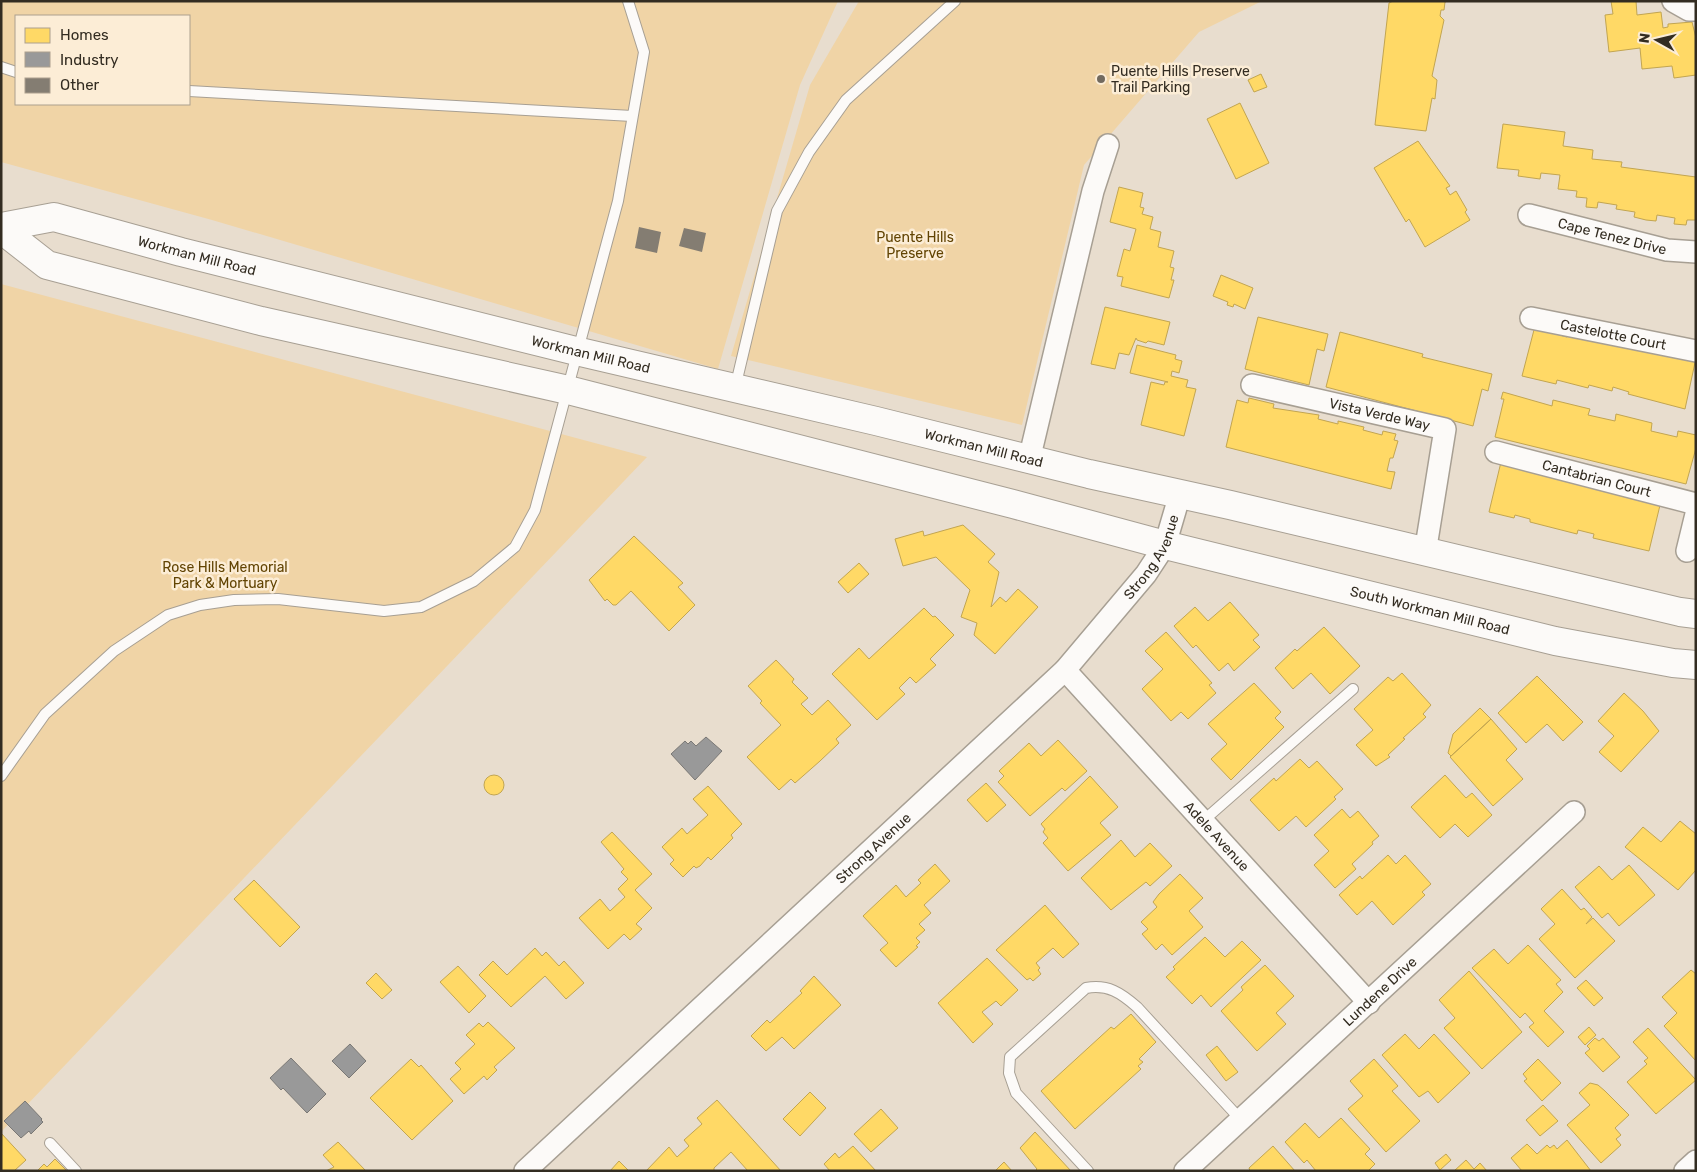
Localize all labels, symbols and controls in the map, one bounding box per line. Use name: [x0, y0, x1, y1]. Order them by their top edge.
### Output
legend: [15, 15, 190, 105]
north arrow: [1632, 15, 1682, 65]
text: Homes: [60, 26, 109, 44]
text: N: [1636, 32, 1654, 44]
text: Industry: [60, 51, 119, 69]
place label: Puente Hills Preserve Trail Parking: [1111, 63, 1250, 96]
marker: Puente Hills Preserve Trail Parking: [1095, 73, 1107, 85]
text: Other: [60, 76, 100, 94]
street label: Cape Tenez Drive: [1556, 214, 1669, 258]
park label: Puente Hills Preserve: [876, 229, 954, 262]
street label: Workman Mill Road: [136, 232, 258, 279]
street label: Castelotte Court: [1559, 316, 1668, 353]
street label: Workman Mill Road: [530, 332, 652, 377]
street label: Vista Verde Way: [1328, 394, 1432, 434]
street label: Workman Mill Road: [923, 425, 1045, 471]
street label: Cantabrian Court: [1540, 456, 1653, 501]
street label: Strong Avenue: [1120, 512, 1182, 603]
park label: Rose Hills Memorial Park & Mortuary: [162, 559, 288, 592]
street label: South Workman Mill Road: [1348, 582, 1512, 638]
street label: Adele Avenue: [1180, 798, 1253, 875]
street label: Strong Avenue: [832, 809, 914, 887]
street label: Lundene Drive: [1339, 953, 1420, 1029]

